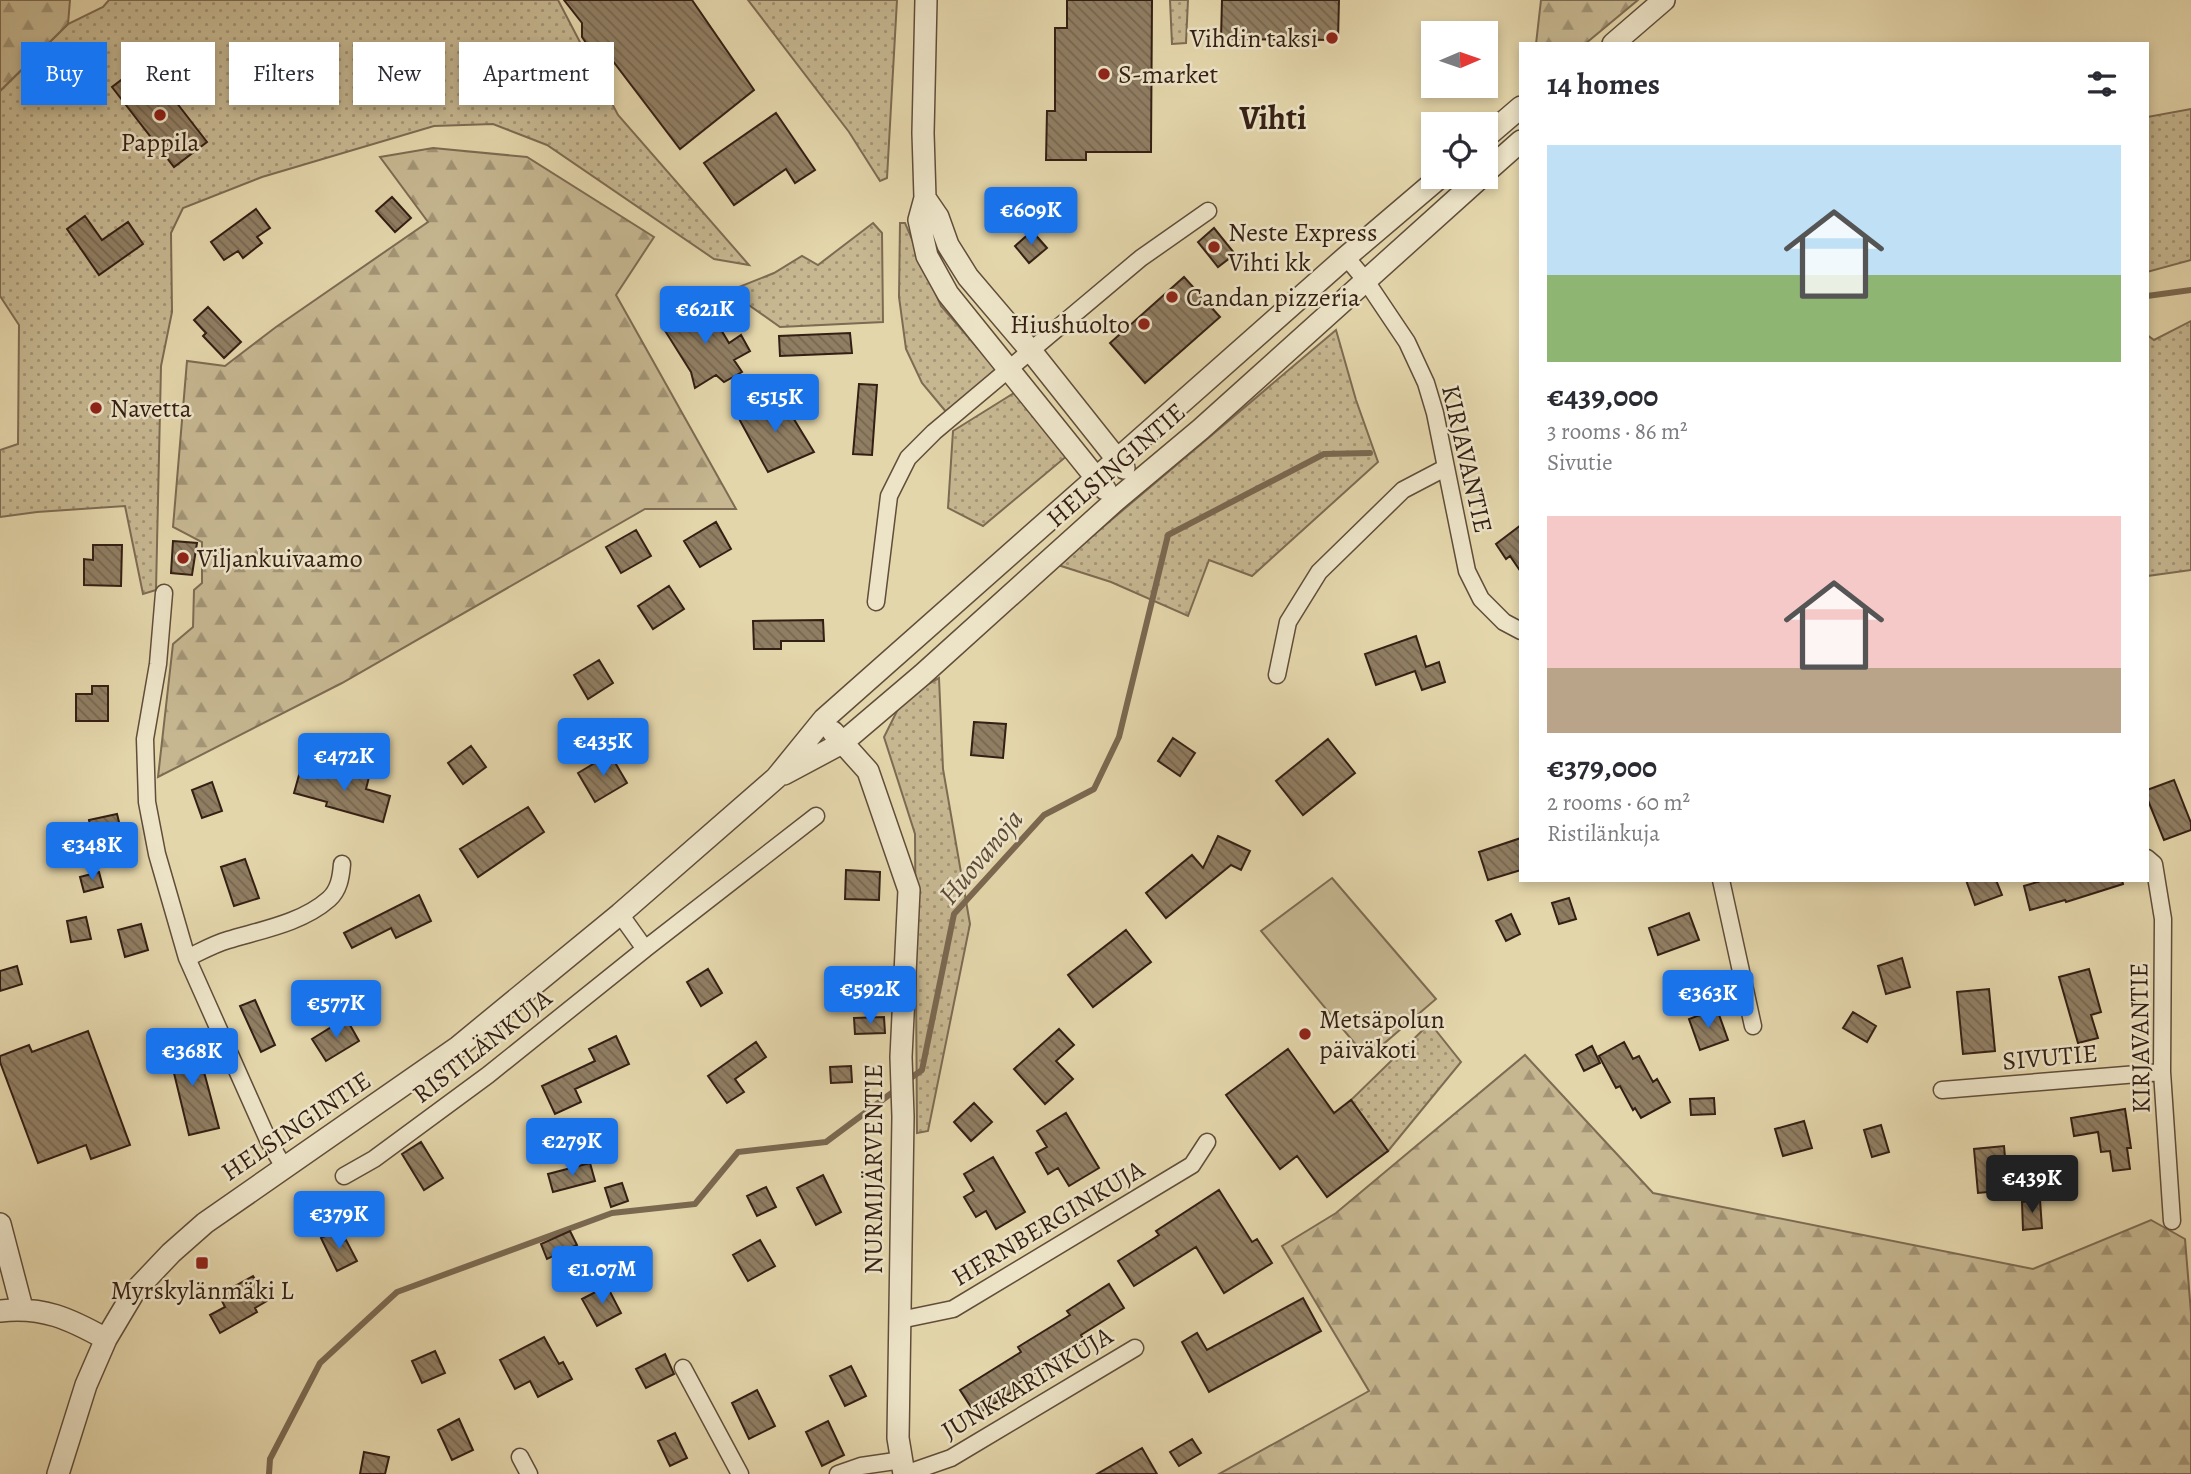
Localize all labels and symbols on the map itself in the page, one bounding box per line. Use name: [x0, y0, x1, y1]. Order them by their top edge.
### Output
place label: Vihdin taksi: [1189, 21, 1318, 56]
north arrow: [1421, 21, 1498, 98]
marker: Vihdin taksi: [1324, 30, 1340, 46]
place label: S-market: [1118, 57, 1218, 92]
marker: S-market: [1096, 66, 1112, 82]
district label: Vihti: [1238, 95, 1307, 140]
marker: Pappila: [152, 107, 168, 123]
place label: Pappila: [120, 125, 200, 160]
pin: €609K: [982, 188, 1080, 247]
place label: Neste Express Vihti kk: [1227, 215, 1377, 280]
marker: Neste Express Vihti kk: [1206, 239, 1222, 255]
place label: Candan pizzeria: [1186, 280, 1360, 315]
pin: €621K: [656, 286, 754, 346]
marker: Candan pizzeria: [1164, 289, 1180, 305]
place label: Hiushuolto: [1010, 307, 1130, 342]
marker: Hiushuolto: [1136, 316, 1152, 332]
pin: €515K: [726, 374, 824, 434]
street label: KIRJAVANTIE: [1433, 381, 1501, 537]
place label: Navetta: [110, 391, 192, 426]
street label: HELSINGINTIE: [1039, 395, 1193, 535]
marker: Navetta: [88, 400, 104, 416]
place label: Viljankuivaamo: [196, 541, 363, 576]
marker: Viljankuivaamo: [175, 550, 191, 566]
pin: €435K: [554, 718, 652, 778]
pin: €472K: [295, 734, 393, 793]
water label: Huovanoja: [930, 801, 1032, 913]
pin: €348K: [43, 822, 141, 882]
street label: KIRJAVANTIE: [2121, 962, 2159, 1114]
pin: €592K: [821, 967, 919, 1026]
pin: €363K: [1659, 970, 1757, 1030]
street label: RISTILÄNKUJA: [405, 980, 560, 1111]
pin: €577K: [287, 981, 385, 1040]
place label: Metsäpolun päiväkoti: [1319, 1002, 1445, 1067]
marker: Metsäpolun päiväkoti: [1297, 1026, 1313, 1042]
pin: €368K: [143, 1028, 241, 1088]
street label: SIVUTIE: [2001, 1035, 2099, 1079]
street label: HELSINGINTIE: [214, 1063, 378, 1189]
street label: NURMIJÄRVENTIE: [856, 1064, 891, 1274]
pin: €279K: [523, 1118, 621, 1178]
street label: HERNBERGINKUJA: [945, 1151, 1152, 1294]
pin: €439K: [1983, 1156, 2081, 1215]
pin: €379K: [290, 1192, 388, 1251]
pin: €1.07M: [545, 1246, 659, 1306]
marker: Myrskylänmäki L: [194, 1255, 210, 1271]
place label: Myrskylänmäki L: [110, 1273, 294, 1308]
street label: JUNKKARINKUJA: [935, 1318, 1120, 1448]

